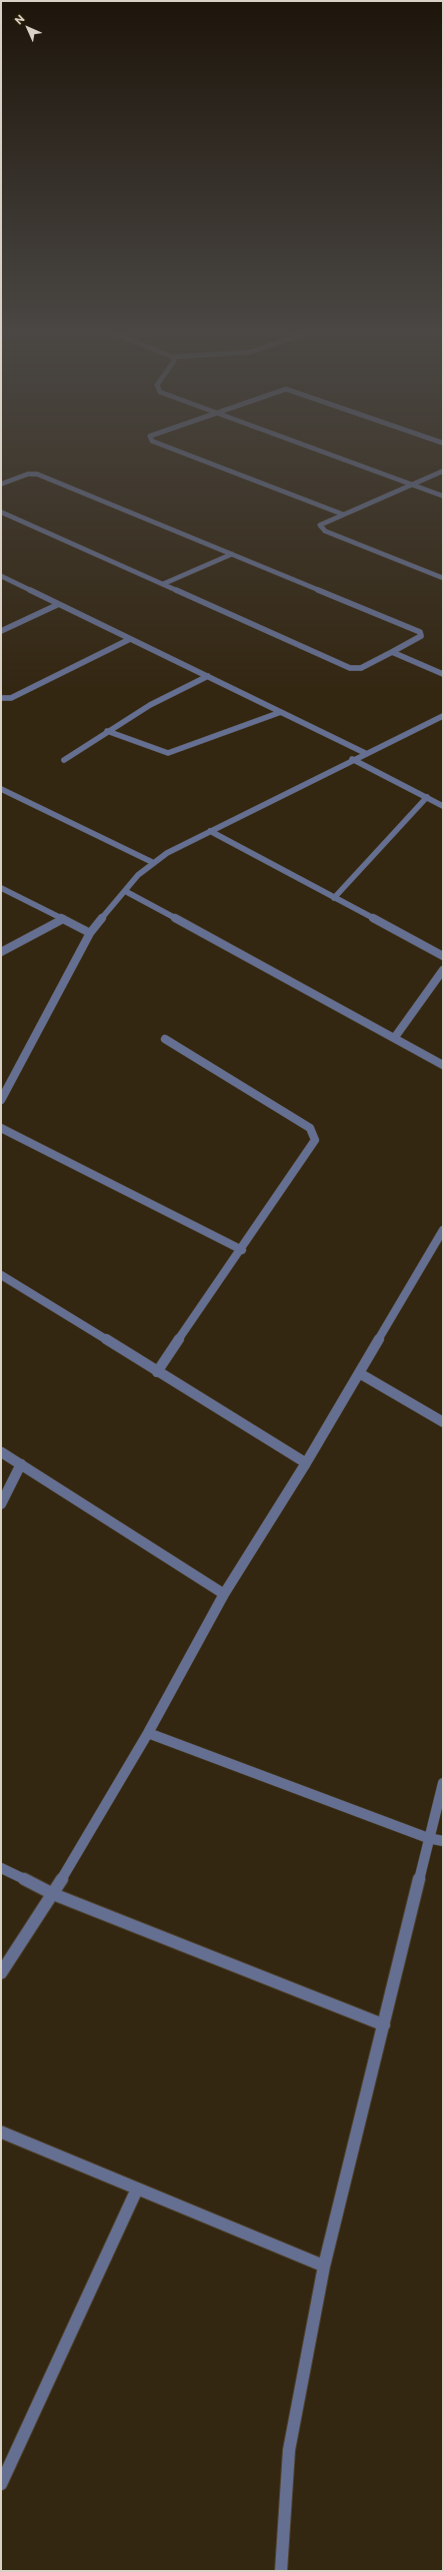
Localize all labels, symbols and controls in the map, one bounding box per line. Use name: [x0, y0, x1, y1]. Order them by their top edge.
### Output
north arrow: [8, 8, 48, 48]
text: N: [12, 12, 27, 27]

